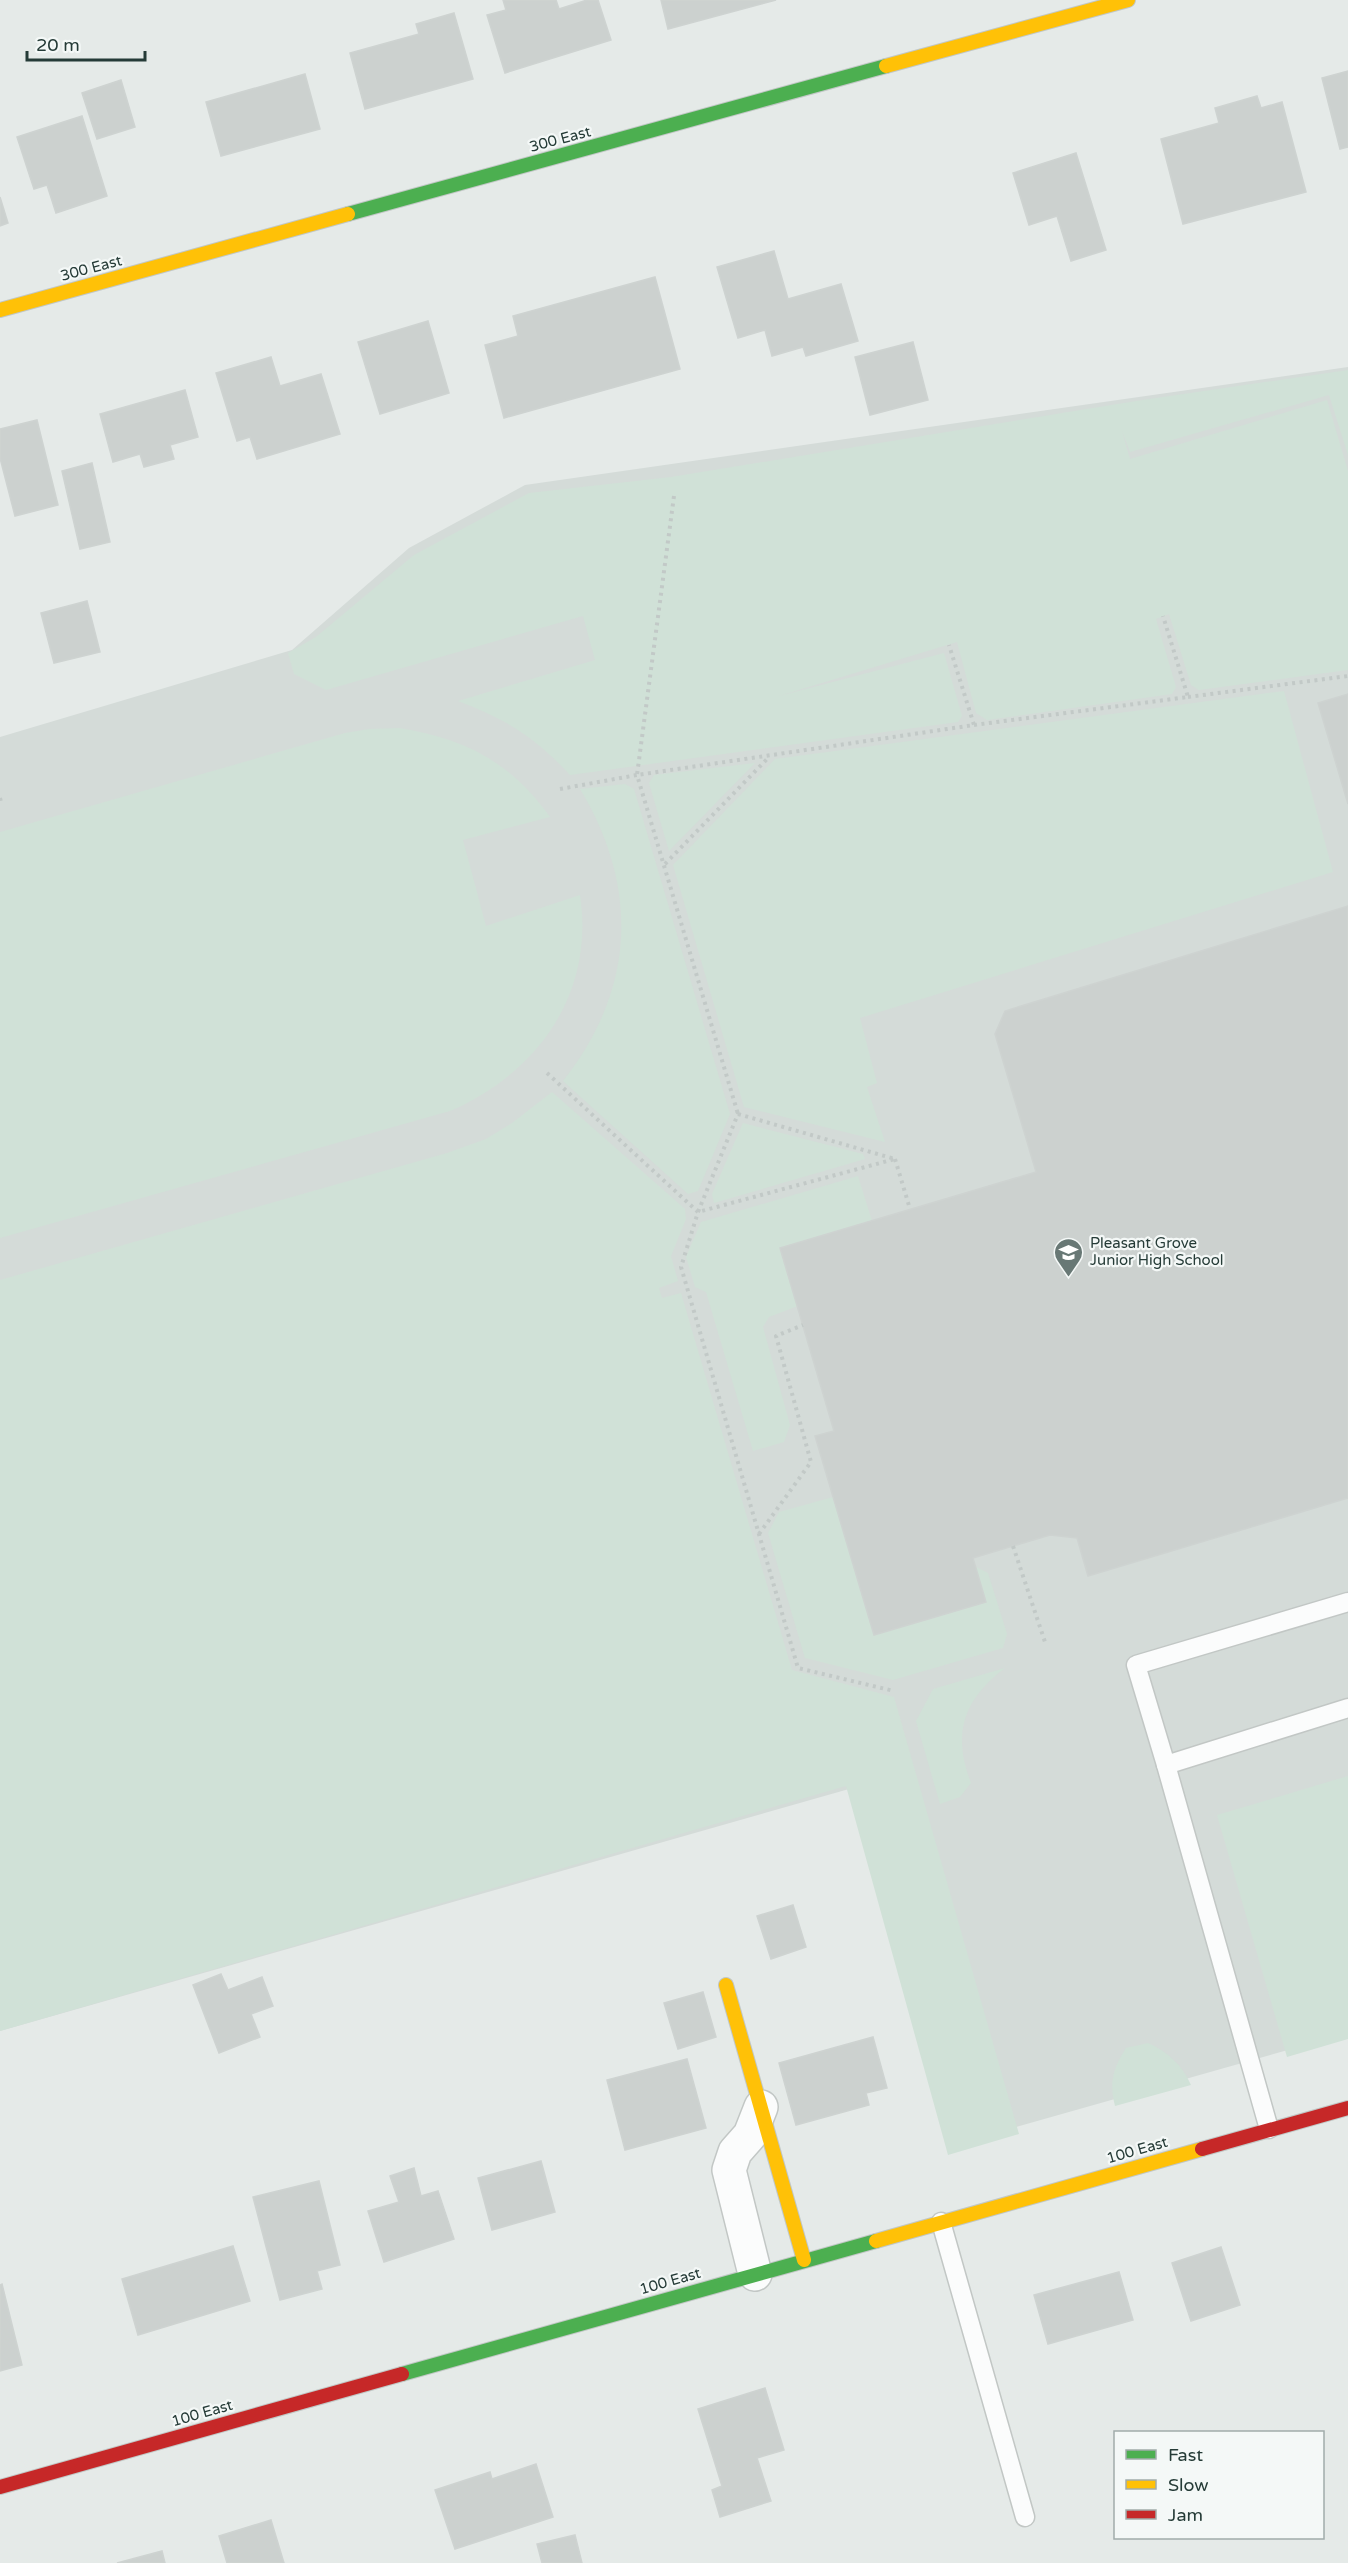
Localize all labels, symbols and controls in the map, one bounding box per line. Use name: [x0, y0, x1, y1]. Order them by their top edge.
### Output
scale bar: [27, 24, 146, 62]
text: 20 m: [36, 34, 80, 56]
street label: 300 East: [527, 122, 593, 156]
street label: 300 East: [58, 251, 124, 285]
place label: Pleasant Grove Junior High School: [1090, 1234, 1224, 1269]
school or university icon: Pleasant Grove Junior High School: [1053, 1236, 1085, 1278]
street label: 100 East: [1104, 2133, 1170, 2167]
street label: 100 East: [637, 2264, 703, 2298]
street label: 100 East: [169, 2396, 235, 2430]
legend: [1114, 2431, 1324, 2539]
text: Fast: [1168, 2444, 1203, 2466]
text: Slow: [1168, 2474, 1209, 2496]
text: Jam: [1168, 2504, 1203, 2526]

